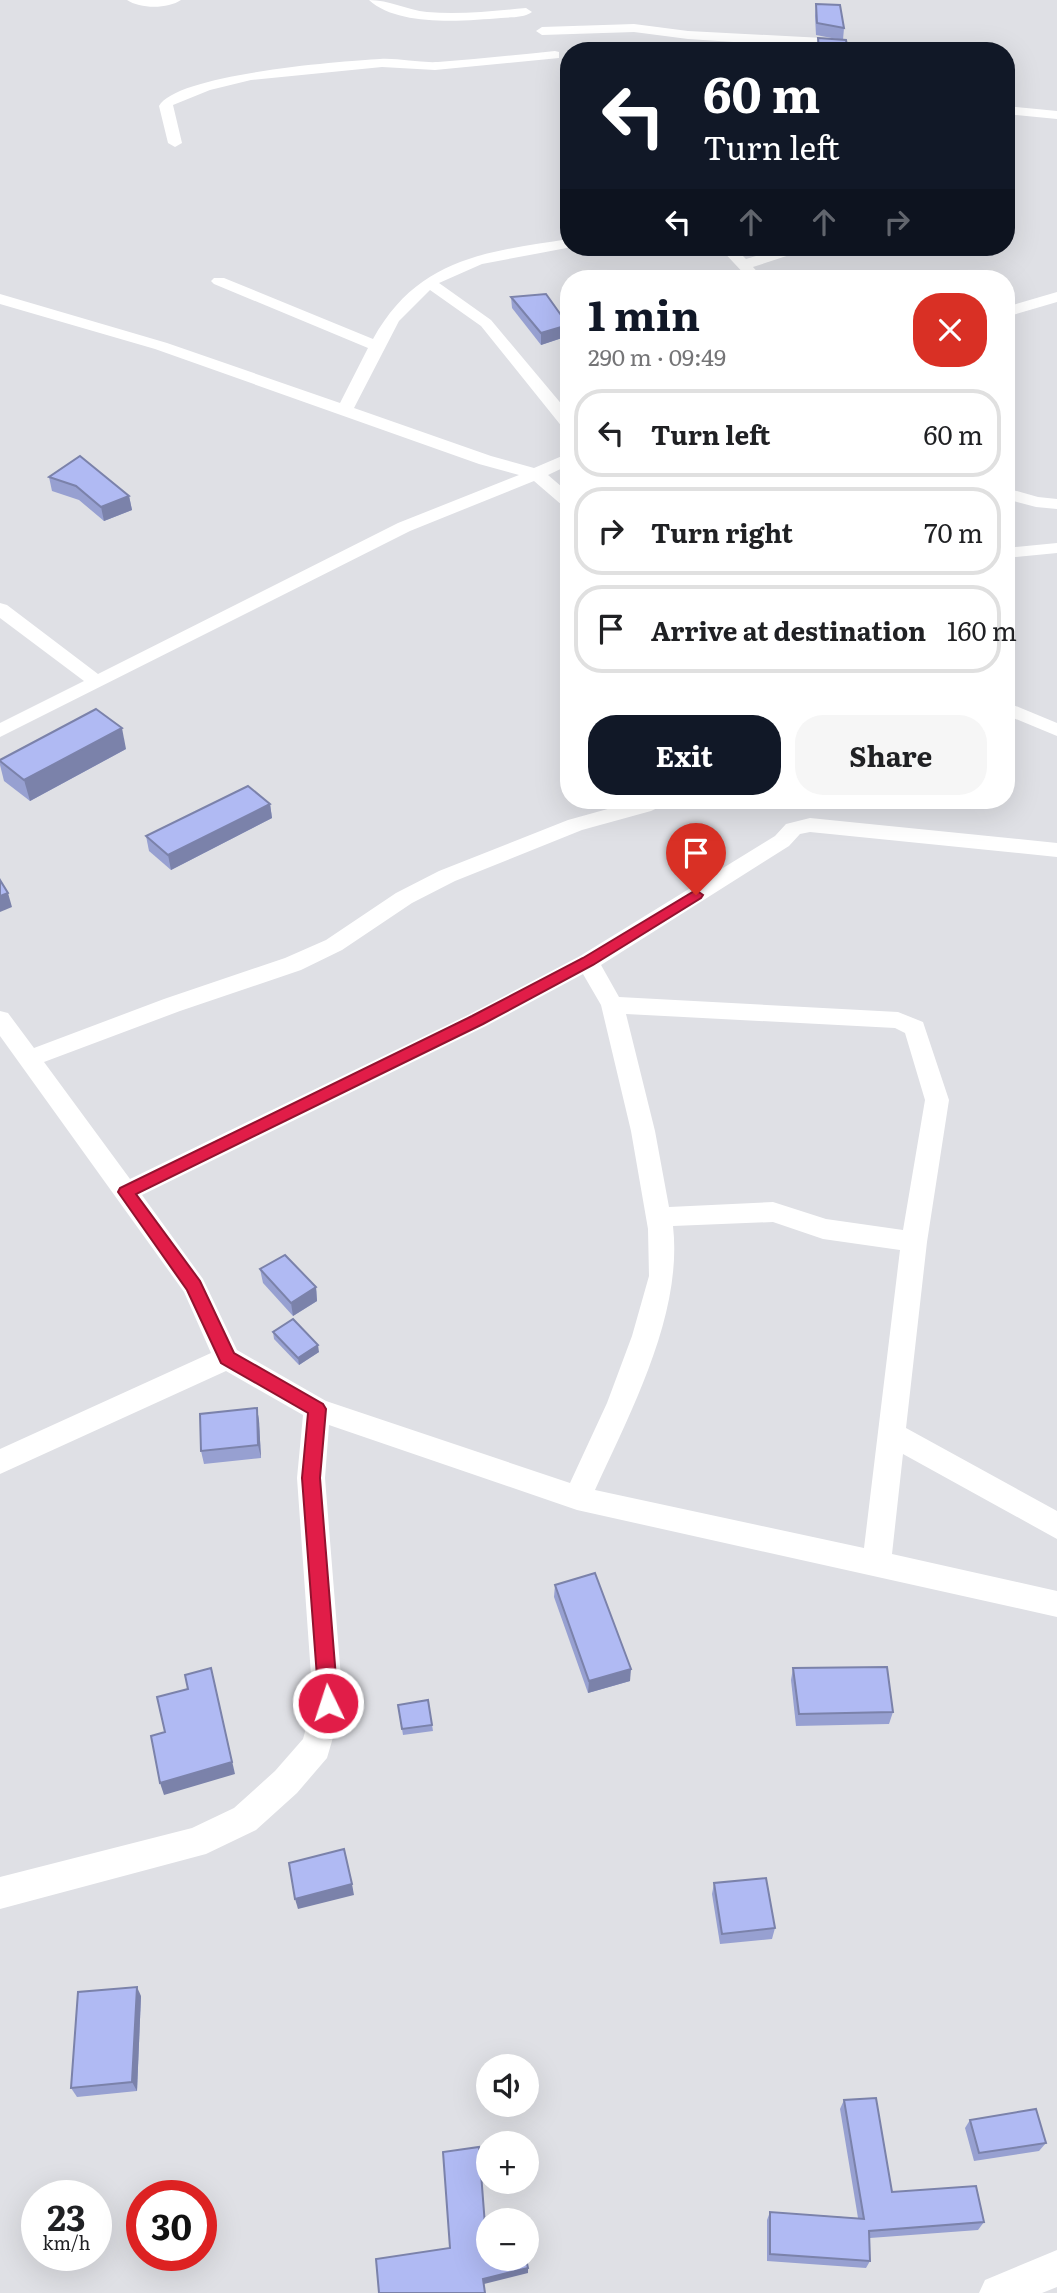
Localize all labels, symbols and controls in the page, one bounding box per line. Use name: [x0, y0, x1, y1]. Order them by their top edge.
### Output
text: 60 m: [703, 55, 820, 128]
icon: left: [588, 70, 679, 161]
text: Turn left: [703, 122, 840, 170]
icon: left: [659, 203, 697, 241]
icon: ahead: [732, 203, 770, 241]
icon: ahead: [805, 203, 843, 241]
icon: right: [878, 203, 916, 241]
text: 1 min: [588, 282, 700, 344]
button: close: [913, 293, 987, 367]
text: 290 m · 09:49: [588, 339, 726, 373]
icon: left: [592, 414, 630, 452]
text: Turn left: [651, 414, 770, 453]
text: 60 m: [924, 414, 983, 453]
icon: right: [592, 512, 630, 550]
text: Turn right: [651, 512, 793, 551]
text: 70 m: [924, 512, 983, 551]
icon: arrive: [592, 610, 630, 648]
text: Arrive at destination: [651, 610, 926, 649]
text: 160 m: [947, 610, 1017, 649]
button: Exit: [588, 715, 781, 795]
button: Share: [795, 715, 987, 795]
pin: [666, 823, 726, 895]
icon: arrive: [677, 834, 715, 872]
position arrow: [291, 1666, 365, 1740]
map controls: [476, 2054, 539, 2271]
button: sound: [476, 2054, 539, 2117]
button: +: [476, 2131, 539, 2194]
speed limit sign: 30: [126, 2180, 217, 2271]
text: 23: [47, 2190, 86, 2242]
button: −: [476, 2208, 539, 2271]
text: km/h: [43, 2229, 90, 2256]

